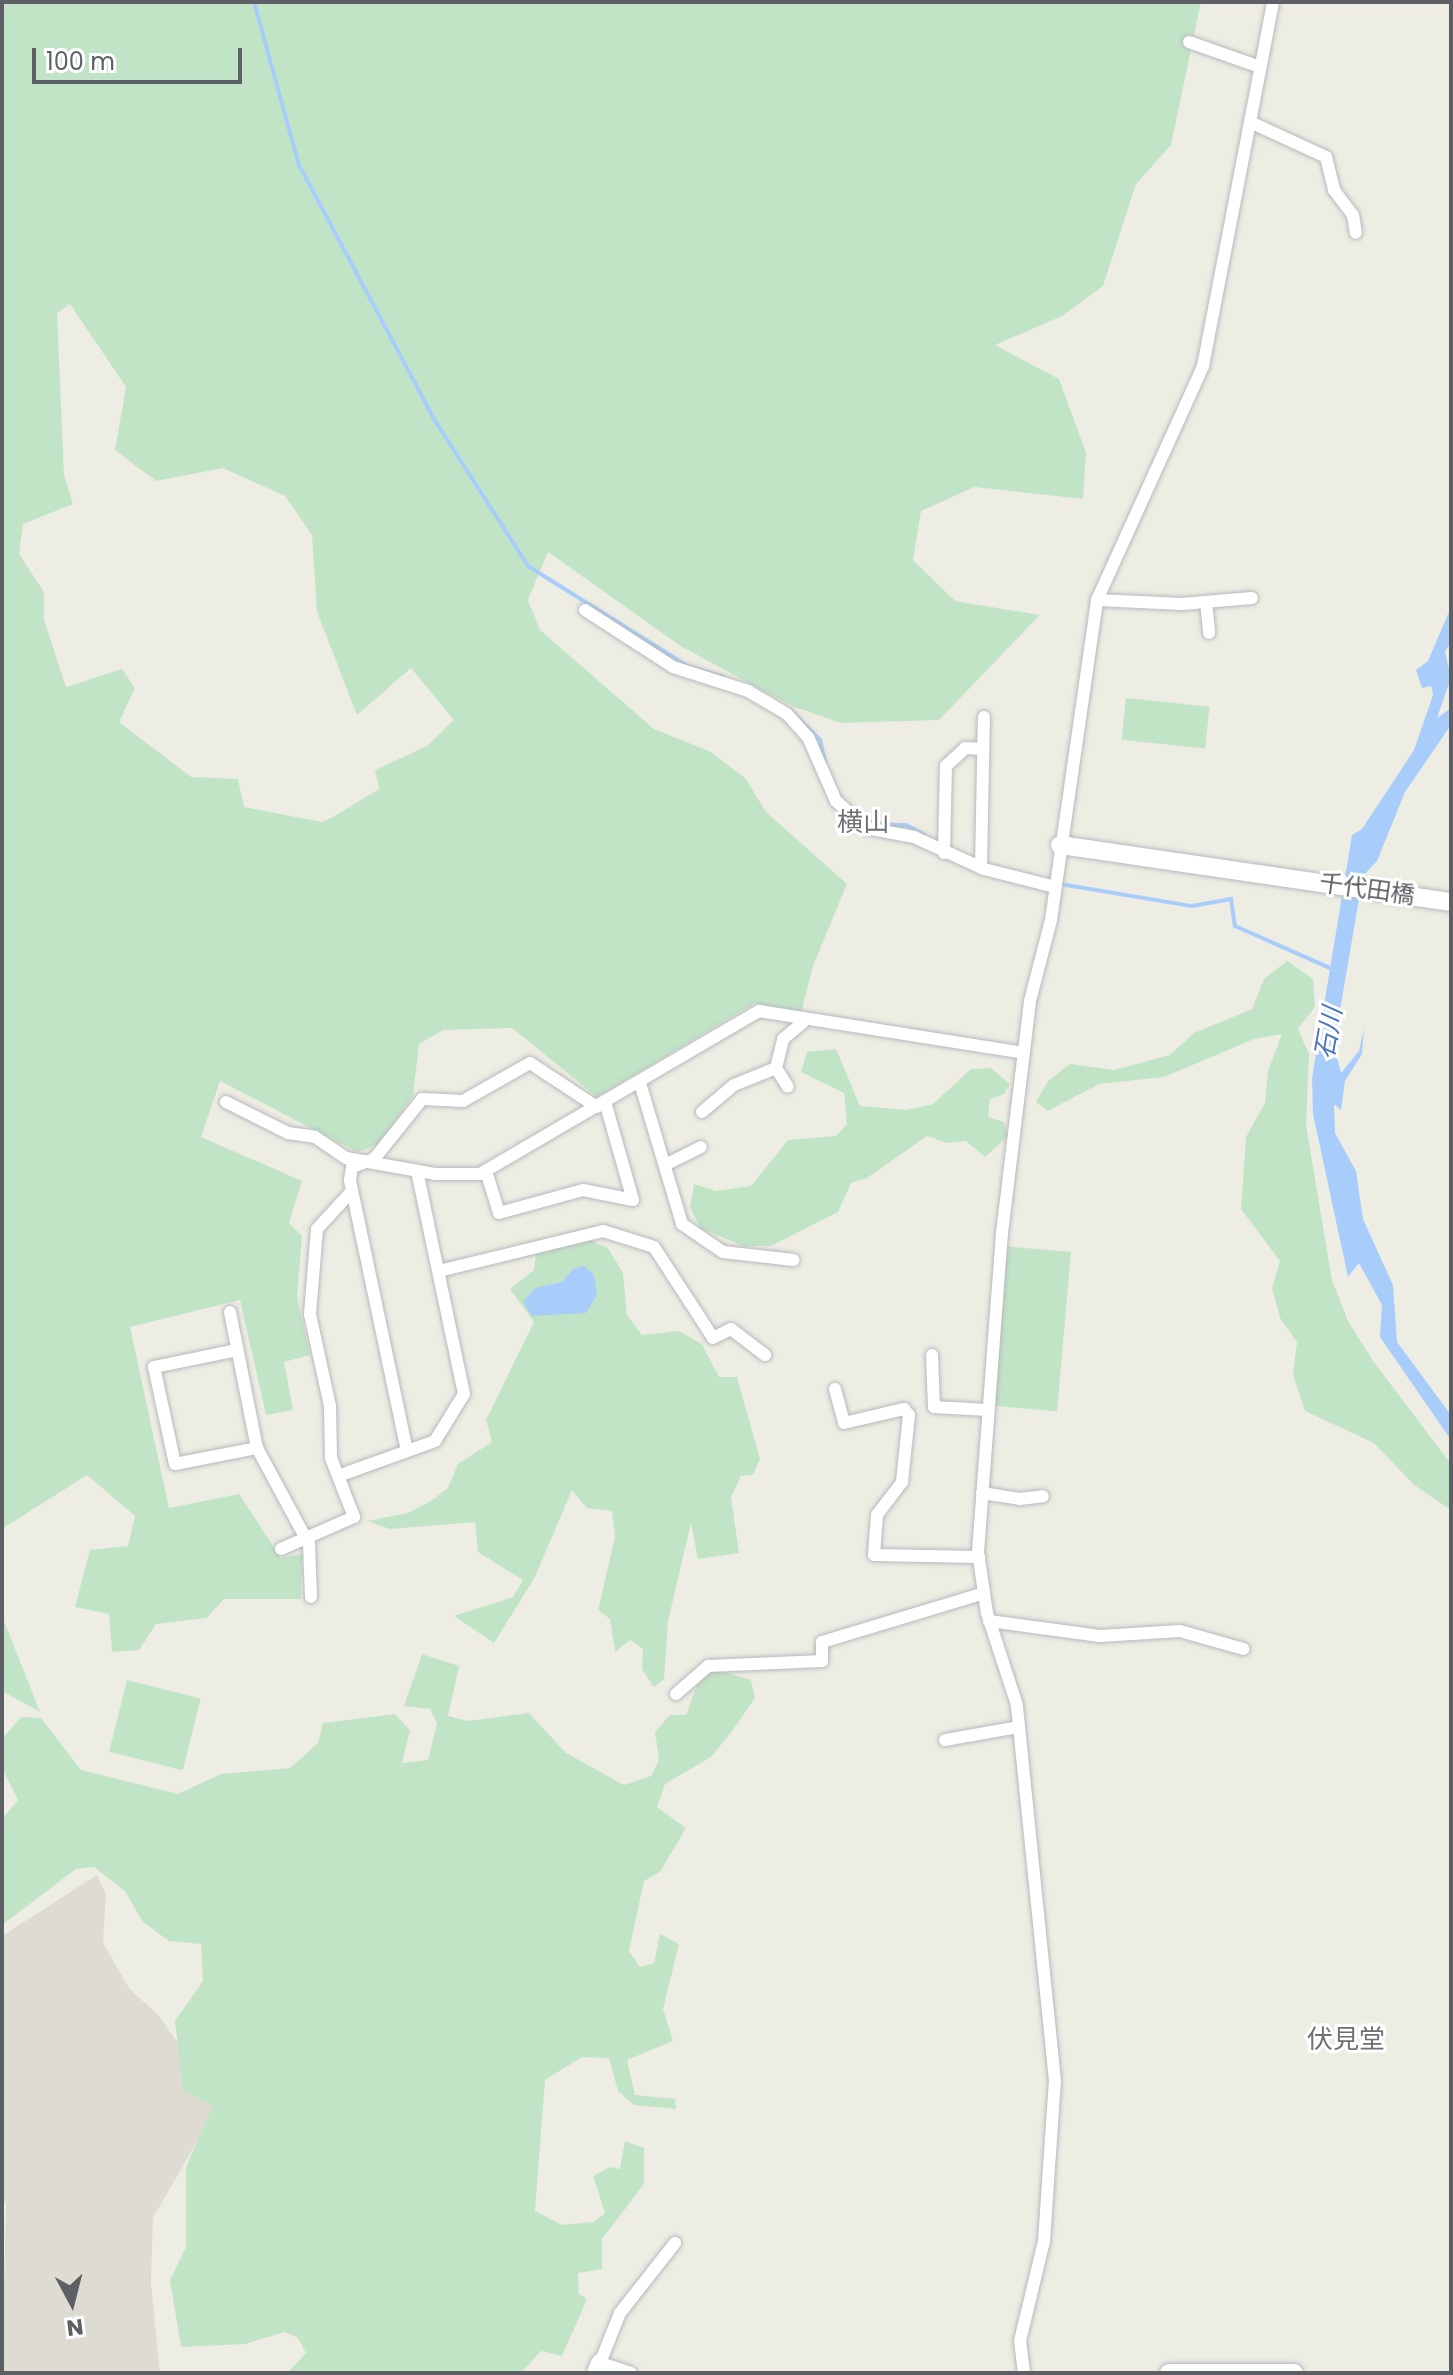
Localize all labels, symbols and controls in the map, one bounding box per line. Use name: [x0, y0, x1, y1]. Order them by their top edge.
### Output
scale bar: [36, 32, 246, 82]
text: 100 m: [46, 45, 115, 78]
district label: 横山: [837, 807, 889, 839]
street label: 千代田橋: [1317, 868, 1417, 910]
water label: 石川: [1309, 1005, 1349, 1061]
district label: 伏見堂: [1307, 2024, 1385, 2056]
north arrow: [32, 2263, 112, 2343]
text: N: [65, 2311, 85, 2344]

